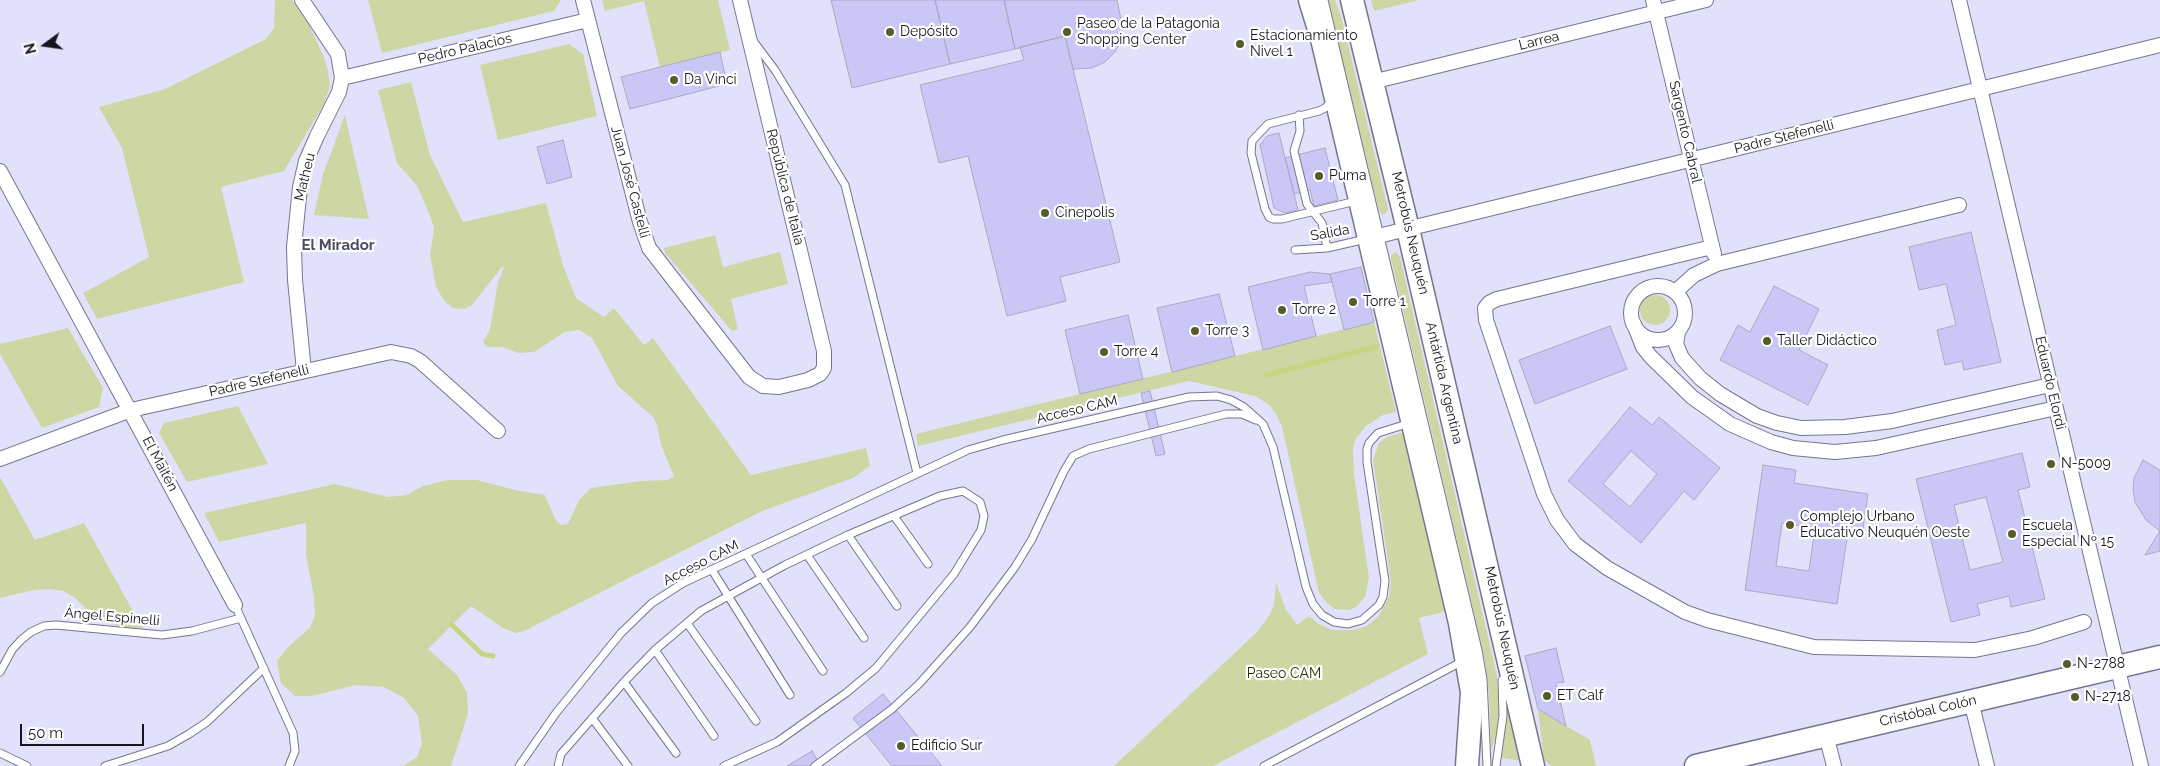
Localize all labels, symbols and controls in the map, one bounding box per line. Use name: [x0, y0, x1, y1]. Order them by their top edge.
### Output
place label: Paseo de la Patagonia Shopping Center: [1077, 16, 1220, 48]
north arrow: [20, 20, 70, 70]
place label: Depósito: [900, 24, 958, 40]
marker: Depósito: [884, 26, 896, 38]
marker: Paseo de la Patagonia Shopping Center: [1061, 26, 1073, 38]
place label: Estacionamiento Nivel 1: [1250, 28, 1358, 60]
street label: Larrea: [1517, 28, 1561, 54]
street label: Pedro Palacios: [417, 30, 513, 68]
marker: Estacionamiento Nivel 1: [1234, 38, 1246, 50]
text: N: [21, 42, 40, 56]
place label: Da Vinci: [684, 72, 737, 88]
marker: Da Vinci: [668, 74, 680, 86]
street label: Sargento Cabral: [1665, 79, 1705, 185]
street label: Padre Stefenelli: [1732, 116, 1836, 158]
street label: Juan José Castelli: [607, 124, 653, 240]
street label: República de Italia: [762, 127, 808, 247]
street label: Matheu: [291, 151, 319, 203]
place label: Puma: [1329, 168, 1367, 184]
marker: Puma: [1313, 170, 1325, 182]
street label: Metrobús Neuquén: [1388, 170, 1432, 296]
place label: Cinepolis: [1055, 205, 1115, 221]
marker: Cinepolis: [1039, 207, 1051, 219]
street label: Salida: [1309, 221, 1351, 245]
district label: El Mirador: [301, 236, 375, 254]
place label: Torre 1: [1363, 294, 1406, 310]
marker: Torre 1: [1347, 296, 1359, 308]
place label: Torre 2: [1292, 302, 1336, 318]
marker: Torre 2: [1276, 304, 1288, 316]
street label: Antártida Argentina: [1422, 320, 1466, 446]
place label: Torre 3: [1205, 323, 1249, 339]
marker: Torre 3: [1189, 325, 1201, 337]
place label: Taller Didáctico: [1777, 333, 1877, 349]
marker: Taller Didáctico: [1761, 335, 1773, 347]
street label: Eduardo Elordi: [2031, 335, 2069, 431]
place label: Torre 4: [1114, 344, 1158, 360]
marker: Torre 4: [1098, 346, 1110, 358]
street label: Padre Stefenelli: [207, 361, 311, 401]
street label: Acceso CAM: [1035, 393, 1119, 427]
street label: El Maitén: [139, 434, 181, 494]
place label: N-5009: [2061, 456, 2111, 472]
marker: N-5009: [2045, 458, 2057, 470]
place label: Complejo Urbano Educativo Neuquén Oeste: [1800, 509, 1970, 542]
place label: Escuela Especial Nº 15: [2022, 518, 2114, 550]
marker: Complejo Urbano Educativo Neuquén Oeste: [1784, 519, 1796, 531]
marker: Escuela Especial Nº 15: [2006, 528, 2018, 540]
street label: Acceso CAM: [660, 537, 742, 589]
street label: Metrobús Neuquén: [1481, 565, 1523, 691]
street label: Ángel Espinelli: [64, 604, 160, 630]
place label: N-2788: [2077, 656, 2125, 672]
marker: N-2788: [2061, 658, 2073, 670]
park label: Paseo CAM: [1247, 666, 1321, 682]
place label: ET Calf: [1557, 688, 1603, 704]
place label: N-2718: [2085, 689, 2131, 705]
marker: ET Calf: [1541, 690, 1553, 702]
marker: N-2718: [2069, 691, 2081, 703]
street label: Cristóbal Colón: [1878, 692, 1978, 730]
scale bar: [22, 714, 146, 746]
text: 50 m: [28, 724, 63, 742]
place label: Edificio Sur: [911, 738, 983, 754]
marker: Edificio Sur: [895, 740, 907, 752]

